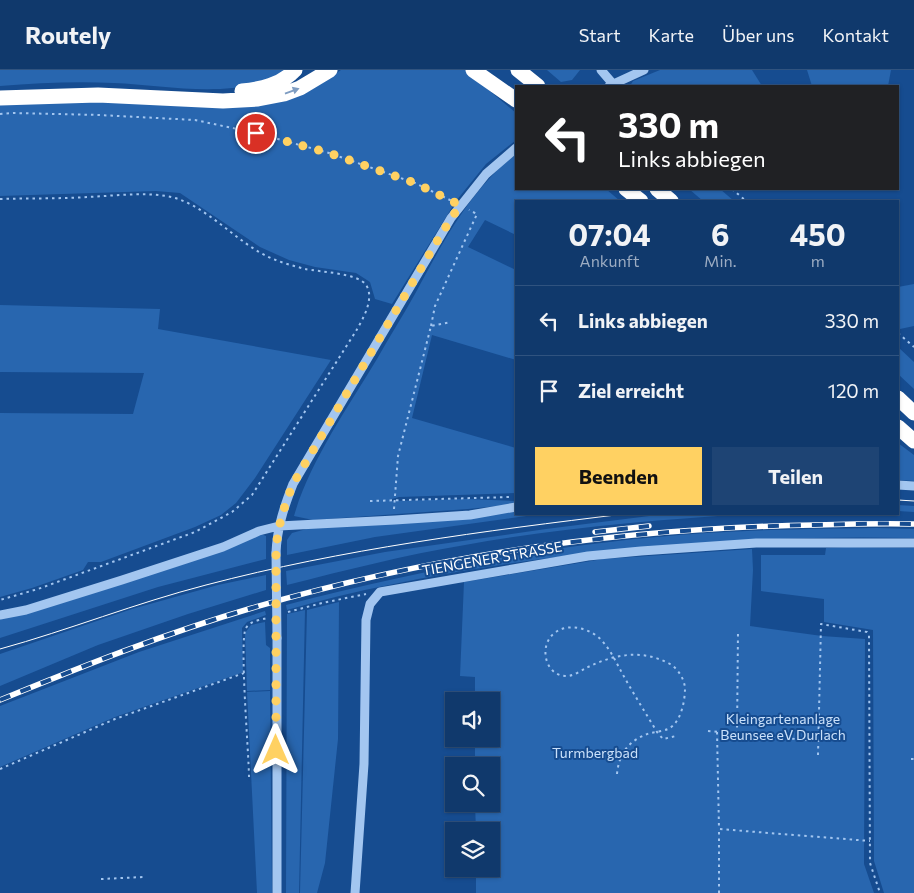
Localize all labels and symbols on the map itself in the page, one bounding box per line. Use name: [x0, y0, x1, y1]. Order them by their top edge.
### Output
one-way arrow: [285, 87, 300, 94]
pin: [235, 112, 277, 154]
street label: TIENGENER STRASSE: [421, 537, 563, 579]
park label: Kleingartenanlage Beunsee eV Durlach: [720, 710, 846, 743]
position arrow: [249, 723, 301, 775]
park label: Turmbergbad: [552, 744, 638, 761]

